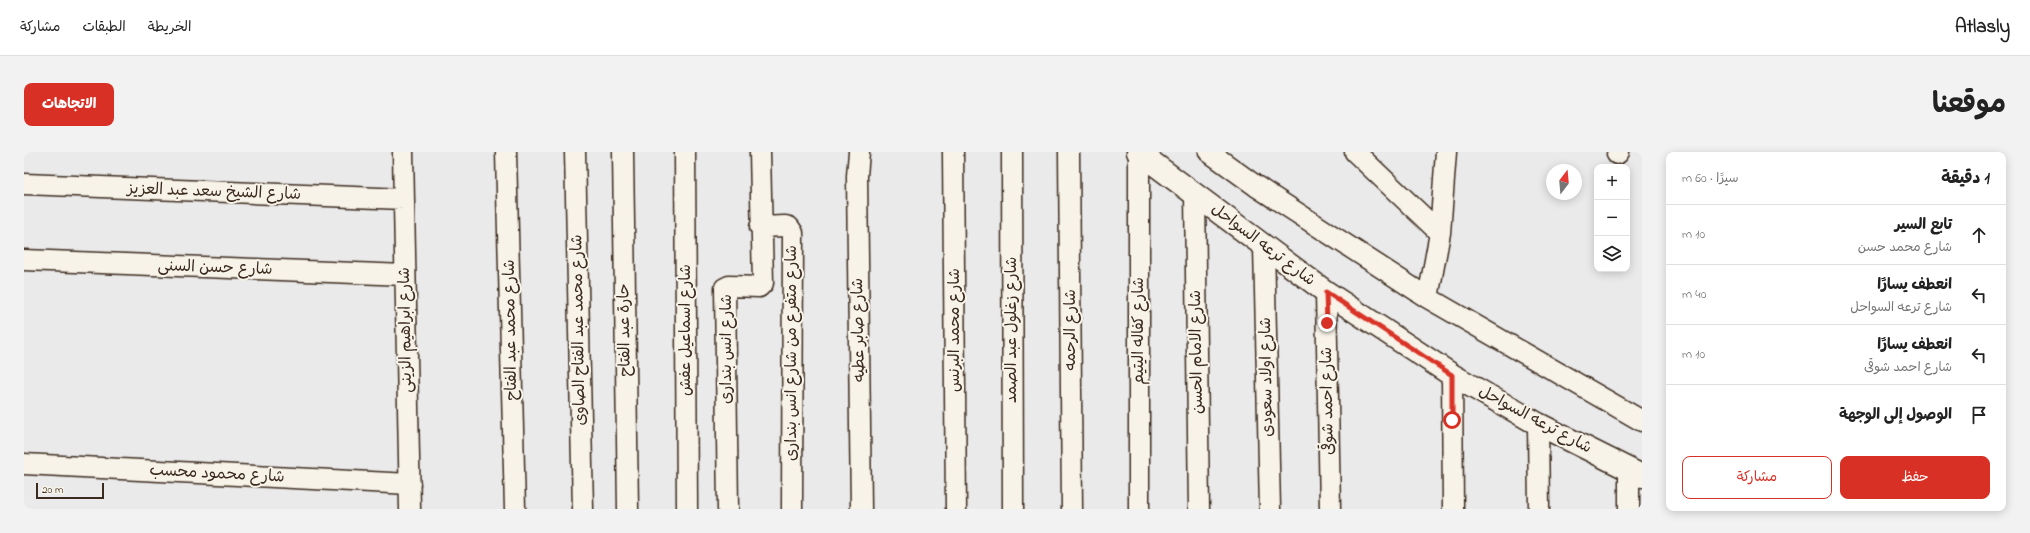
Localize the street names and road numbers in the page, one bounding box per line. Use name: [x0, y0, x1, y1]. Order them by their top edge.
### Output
street label: شارع الشيخ سعد عبد العزيز: [125, 177, 301, 207]
street label: شارع ترعه السواحل: [1206, 198, 1320, 292]
street label: شارع محمد عبد الفتاح الصاوى: [565, 234, 593, 426]
street label: شارع متفرع من شارع انس بندارى: [780, 245, 804, 461]
street label: شارع حسن السنى: [157, 254, 273, 282]
street label: شارع زغلول عبد الصمد: [1000, 257, 1024, 403]
street label: شارع محمد عبد الفتاح: [498, 259, 524, 401]
street label: شارع اسماعيل عفش: [674, 264, 698, 396]
street label: شارع ابراهيم الزينى: [393, 267, 419, 393]
street label: شارع محمد البرنس: [943, 268, 967, 392]
street label: شارع كفاله اليتيم: [1127, 277, 1151, 385]
street label: شارع صابر عطيه: [846, 278, 872, 382]
street label: حارة عبد الفتاح: [612, 283, 638, 377]
street label: شارع الرحمه: [1059, 289, 1083, 371]
street label: شارع الامام الحسن: [1184, 290, 1210, 414]
street label: شارع انس بندارى: [715, 294, 739, 404]
street label: شارع اولاد سعودى: [1254, 317, 1280, 437]
street label: شارع احمد شوقى: [1315, 347, 1341, 455]
street label: شارع ترعه السواحل: [1474, 380, 1596, 460]
street label: شارع محمود محسب: [149, 458, 285, 490]

